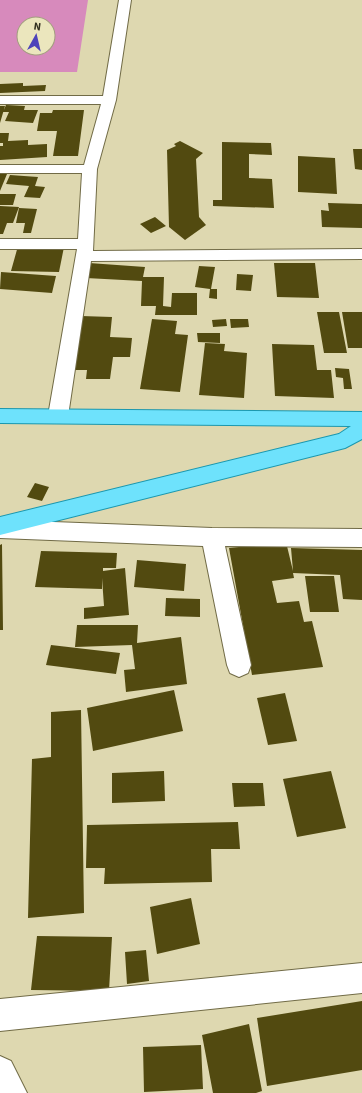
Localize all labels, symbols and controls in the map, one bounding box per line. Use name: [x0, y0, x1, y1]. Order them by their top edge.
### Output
north arrow: [16, 16, 56, 56]
text: N: [33, 19, 42, 35]

